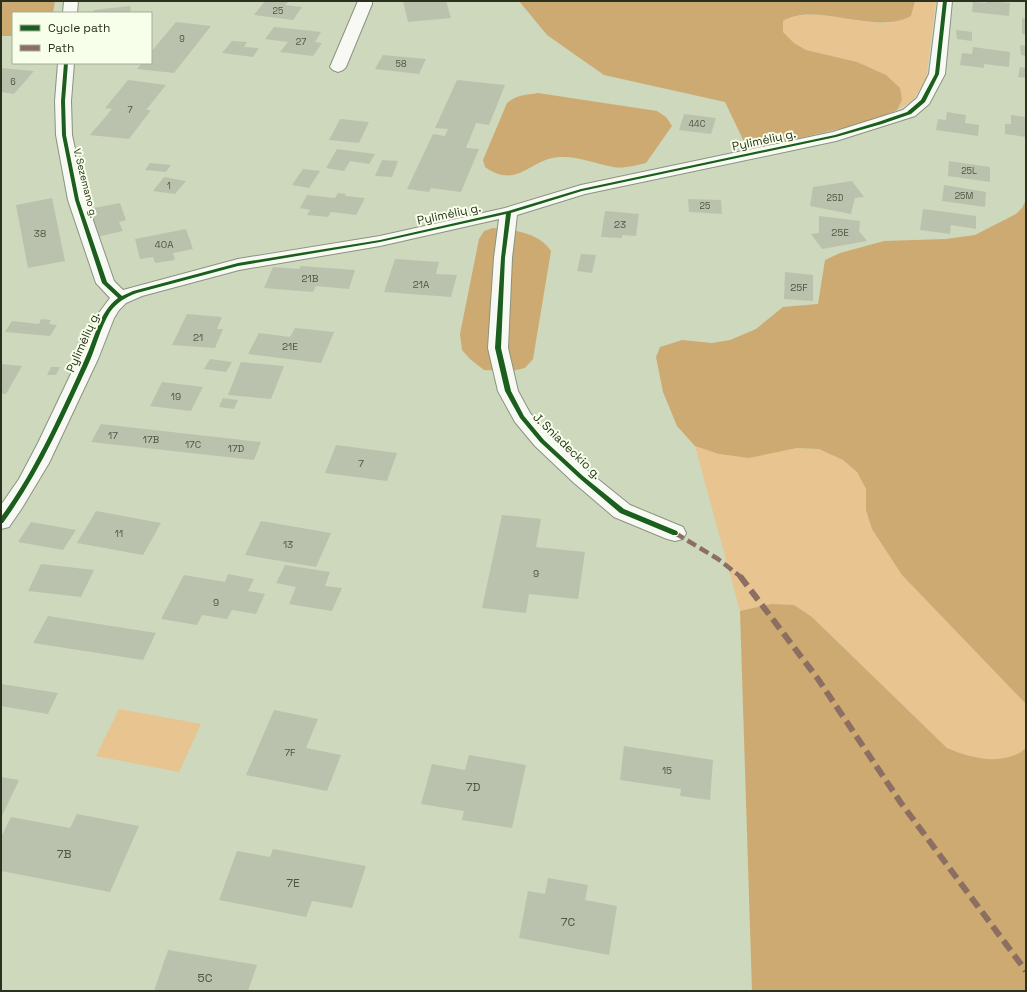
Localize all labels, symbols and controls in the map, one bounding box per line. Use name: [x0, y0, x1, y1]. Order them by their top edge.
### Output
house number: 25: [273, 5, 283, 17]
legend: [12, 12, 152, 64]
text: Cycle path: [48, 20, 110, 36]
house number: 9: [179, 33, 185, 45]
house number: 27: [296, 36, 306, 48]
text: Path: [48, 40, 74, 56]
house number: 58: [396, 58, 407, 70]
house number: 6: [10, 76, 16, 88]
house number: 7: [127, 104, 133, 116]
house number: 44C: [688, 118, 706, 130]
street label: Pylimėlių g.: [731, 125, 797, 155]
street label: V. Sezemano g.: [71, 147, 100, 219]
house number: 25L: [961, 165, 977, 177]
house number: 1: [167, 180, 171, 192]
house number: 25M: [955, 190, 974, 202]
house number: 25D: [827, 192, 843, 204]
street label: Pylimėlių g.: [416, 199, 482, 229]
house number: 25: [700, 200, 710, 212]
house number: 23: [614, 218, 626, 231]
house number: 25E: [831, 226, 849, 239]
house number: 38: [34, 227, 46, 240]
house number: 40A: [155, 238, 174, 251]
house number: 21B: [302, 272, 319, 285]
house number: 21A: [413, 278, 430, 291]
house number: 25F: [790, 281, 808, 294]
street label: Pylimėlių g.: [62, 309, 104, 375]
house number: 21: [193, 331, 203, 344]
house number: 21E: [282, 340, 298, 353]
house number: 19: [171, 390, 181, 403]
street label: J. Sniadeckio g.: [529, 409, 605, 483]
house number: 17: [108, 429, 118, 442]
house number: 17B: [143, 433, 160, 446]
house number: 17C: [185, 438, 201, 451]
house number: 17D: [228, 442, 245, 455]
house number: 7: [358, 457, 364, 470]
house number: 11: [115, 527, 123, 540]
house number: 13: [283, 538, 293, 551]
house number: 9: [533, 567, 539, 580]
house number: 9: [213, 596, 219, 609]
house number: 7F: [284, 746, 296, 759]
house number: 15: [662, 764, 672, 777]
house number: 7D: [466, 779, 480, 795]
house number: 7B: [57, 846, 71, 862]
house number: 7E: [286, 875, 300, 891]
house number: 7C: [561, 914, 576, 930]
house number: 5C: [198, 970, 213, 986]

